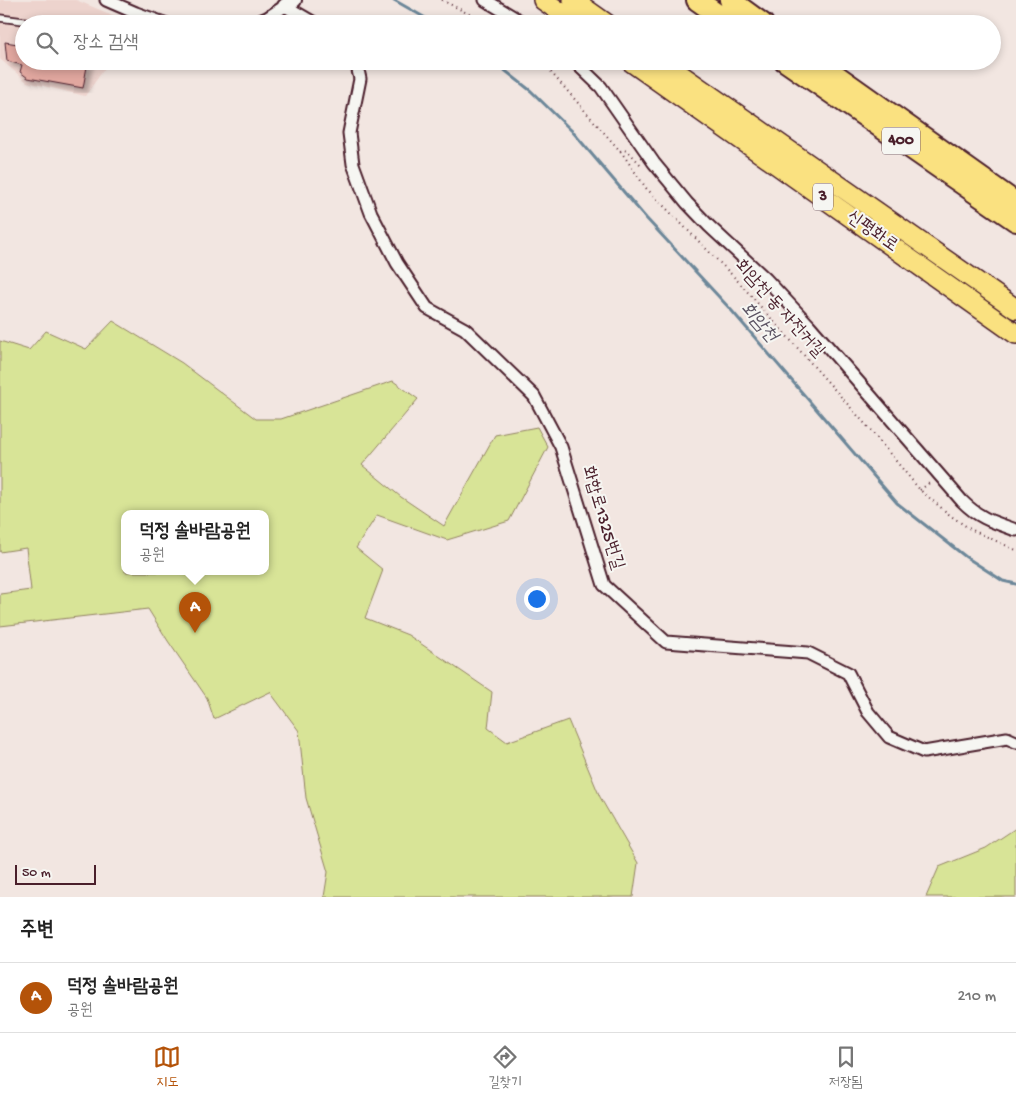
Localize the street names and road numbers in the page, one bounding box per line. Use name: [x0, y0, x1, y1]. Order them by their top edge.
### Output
road number: 400: [882, 128, 920, 154]
road number: 3: [813, 183, 833, 210]
street label: 신평화로: [842, 207, 902, 257]
street label: 회암천 동 자전거길: [729, 256, 829, 362]
street label: 화합로1325번길: [576, 464, 628, 573]

